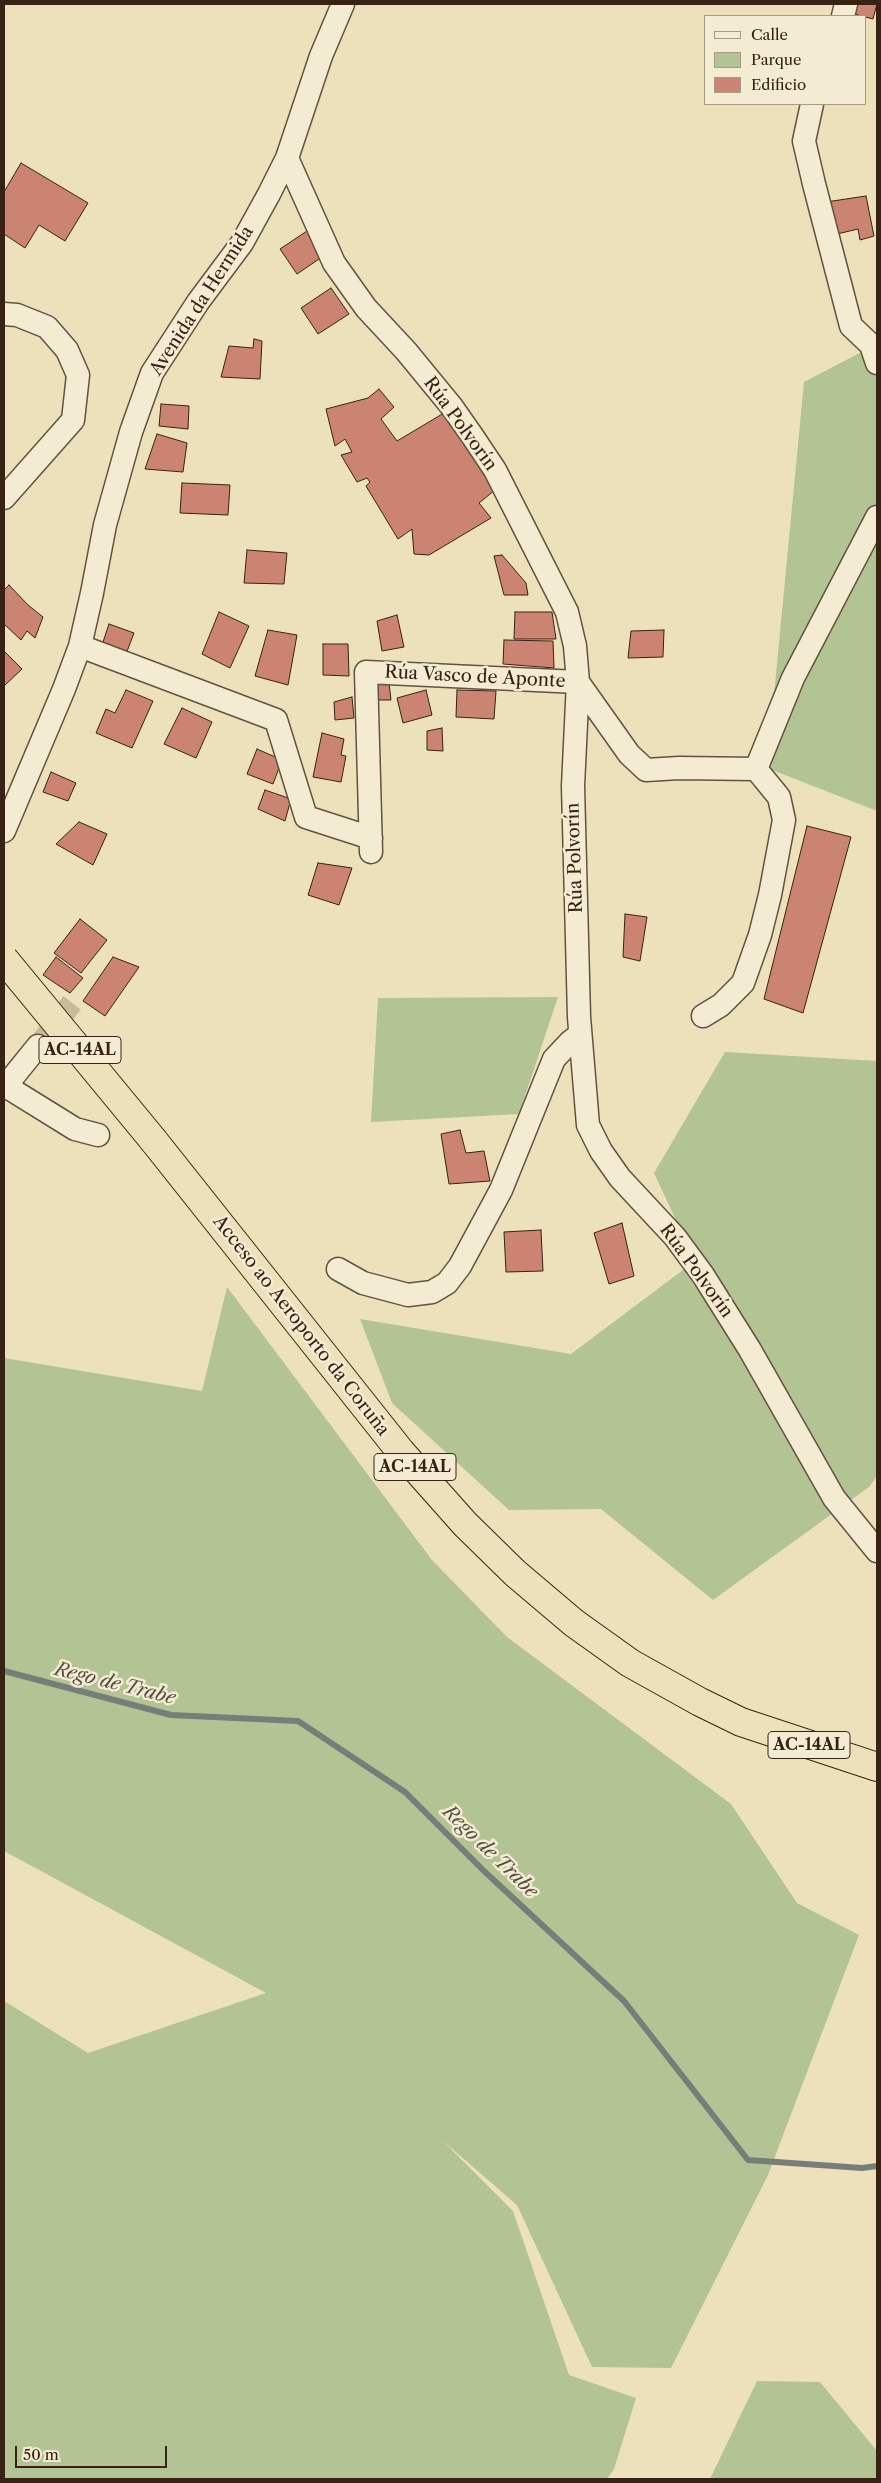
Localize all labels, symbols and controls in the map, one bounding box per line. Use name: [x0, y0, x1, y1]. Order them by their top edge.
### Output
legend: [704, 15, 866, 105]
text: Calle: [751, 25, 788, 44]
text: Parque: [751, 50, 801, 69]
text: Edificio: [751, 75, 806, 94]
street label: Avenida da Hermida: [146, 222, 258, 380]
street label: Rúa Polvorín: [419, 373, 501, 475]
street label: Rúa Vasco de Aponte: [384, 661, 566, 693]
street label: Rúa Polvorín: [562, 802, 588, 914]
road number: AC-14AL: [39, 1036, 121, 1064]
street label: Acceso ao Aeroporto da Coruña: [208, 1211, 394, 1441]
street label: Rúa Polvorín: [655, 1220, 737, 1322]
road number: AC-14AL: [374, 1454, 456, 1480]
water label: Rego de Trabe: [52, 1658, 178, 1710]
road number: AC-14AL: [768, 1732, 850, 1758]
water label: Rego de Trabe: [438, 1801, 542, 1903]
scale bar: [18, 2436, 170, 2468]
text: 50 m: [23, 2445, 59, 2464]

